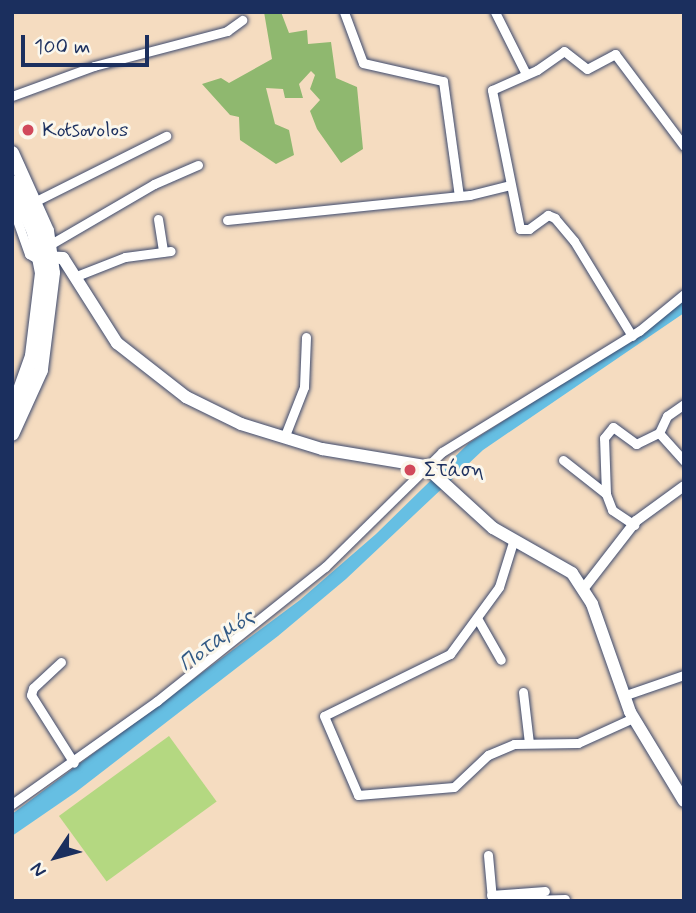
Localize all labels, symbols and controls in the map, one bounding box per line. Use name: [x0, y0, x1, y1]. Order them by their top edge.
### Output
scale bar: [24, 21, 152, 65]
text: 100 m: [34, 33, 90, 61]
place label: Kotsovolos: [42, 117, 128, 143]
marker: Kotsovolos: [20, 122, 36, 138]
place label: Στάση: [424, 457, 484, 483]
marker: Στάση: [402, 462, 418, 478]
water label: Ποταμός: [174, 604, 260, 678]
north arrow: [21, 822, 91, 892]
text: N: [25, 857, 52, 882]

